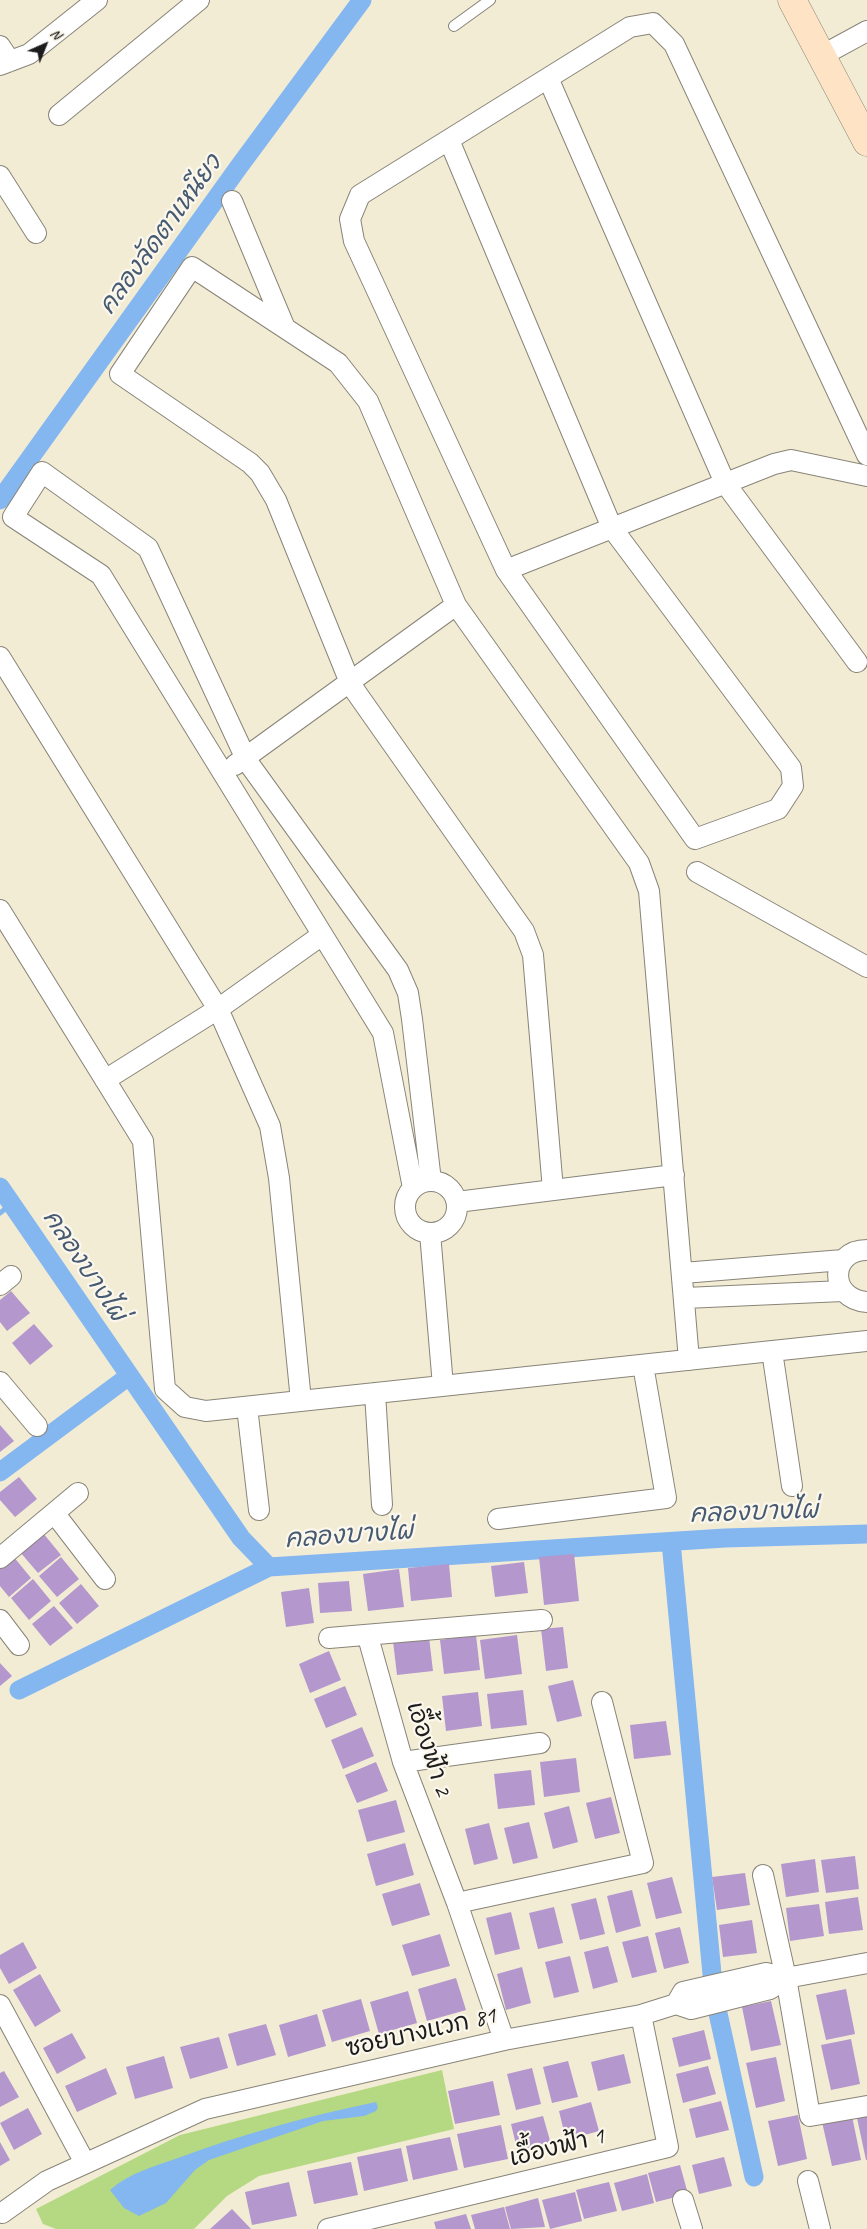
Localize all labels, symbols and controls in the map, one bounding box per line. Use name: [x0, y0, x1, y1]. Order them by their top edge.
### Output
north arrow: [20, 20, 70, 70]
text: N: [47, 25, 65, 43]
water label: คลองลัดตาเหนียว: [93, 149, 229, 321]
water label: คลองบางไผ่: [36, 1204, 132, 1328]
water label: คลองบางไผ่: [689, 1496, 819, 1530]
water label: คลองบางไผ่: [284, 1517, 414, 1555]
street label: เอื้องฟ้า 2: [399, 1698, 457, 1800]
street label: ซอยบางแวก 81: [343, 2002, 499, 2064]
street label: เอื้องฟ้า 1: [506, 2122, 608, 2174]

